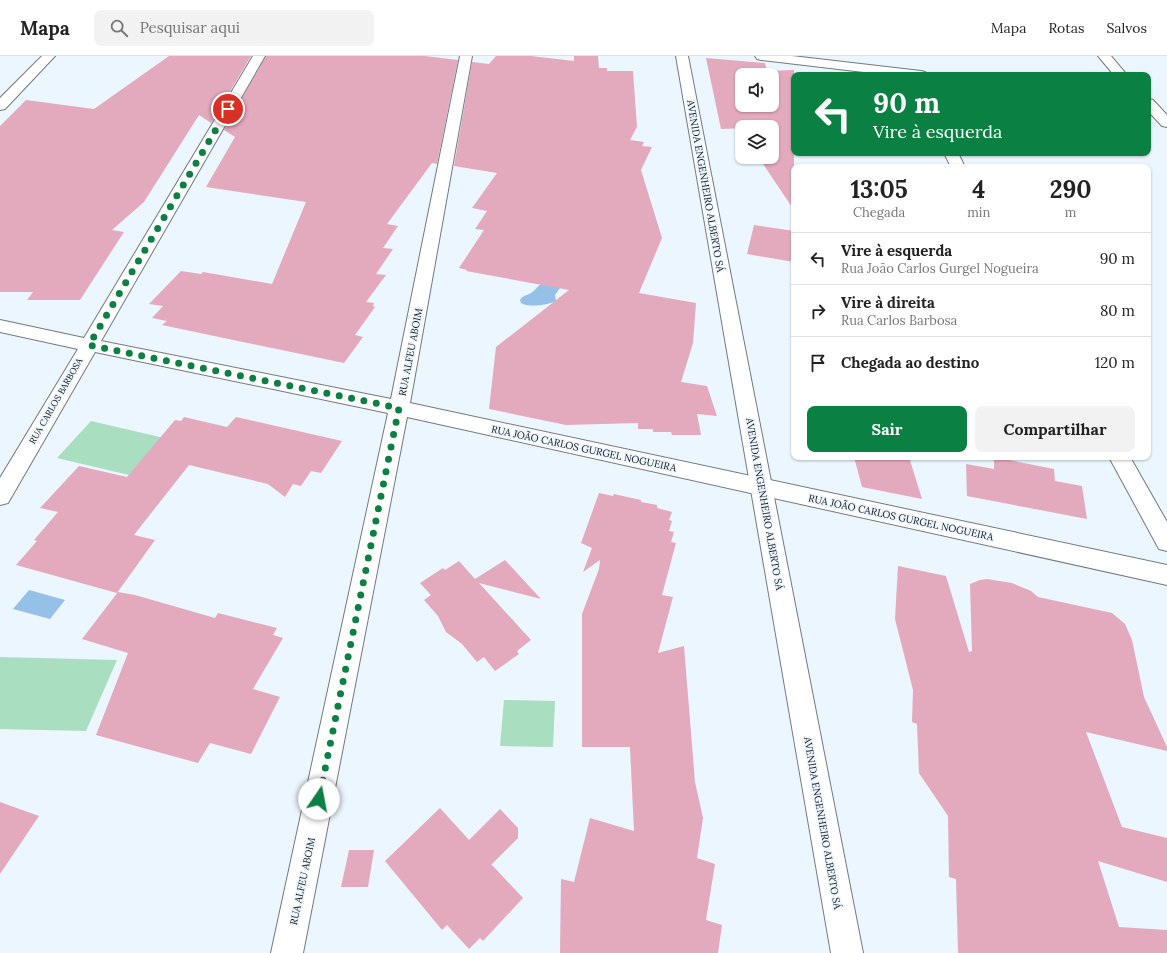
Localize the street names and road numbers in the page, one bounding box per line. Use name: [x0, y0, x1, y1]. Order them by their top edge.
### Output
street label: AVENIDA ENGENHEIRO ALBERTO SÁ: [684, 98, 727, 274]
street label: RUA ALFEU ABOIM: [396, 307, 425, 397]
street label: RUA CARLOS BARBOSA: [26, 356, 85, 446]
street label: AVENIDA ENGENHEIRO ALBERTO SÁ: [743, 416, 786, 592]
street label: RUA JOÃO CARLOS GURGEL NOGUEIRA: [490, 423, 678, 475]
street label: RUA JOÃO CARLOS GURGEL NOGUEIRA: [807, 492, 995, 544]
street label: AVENIDA ENGENHEIRO ALBERTO SÁ: [801, 735, 844, 911]
street label: RUA ALFEU ABOIM: [287, 836, 318, 926]

